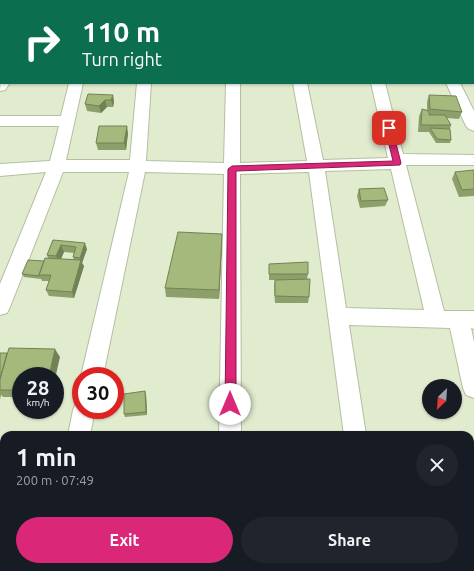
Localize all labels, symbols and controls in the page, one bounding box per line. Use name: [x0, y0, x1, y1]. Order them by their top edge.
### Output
icon: right: [16, 16, 68, 68]
text: 110 m: [82, 16, 160, 47]
text: Turn right: [82, 49, 162, 69]
pin: [372, 111, 406, 145]
icon: arrive: [378, 117, 400, 139]
speed limit sign: 30: [72, 367, 124, 419]
text: 28: [27, 376, 49, 399]
north arrow: [422, 379, 462, 419]
map controls: [422, 379, 462, 419]
position arrow: [209, 383, 251, 425]
text: km/h: [26, 397, 50, 408]
text: 1 min: [16, 444, 77, 471]
button: close: [416, 444, 458, 486]
text: 200 m · 07:49: [16, 473, 94, 487]
button: Exit: [16, 517, 233, 563]
button: Share: [241, 517, 458, 563]

